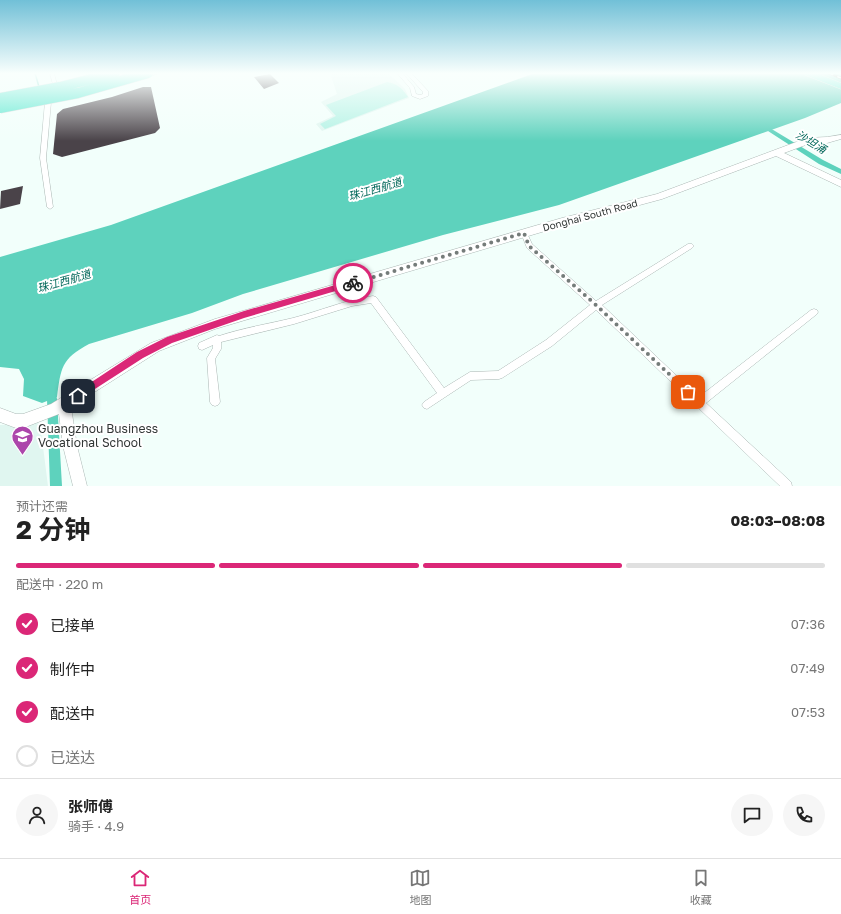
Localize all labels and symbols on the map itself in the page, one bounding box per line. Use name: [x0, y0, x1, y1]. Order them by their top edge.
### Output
water label: 沙坦涌: [794, 128, 830, 157]
water label: 珠江西航道: [347, 174, 405, 202]
street label: Donghai South Road: [541, 197, 639, 233]
courier: [333, 263, 373, 303]
water label: 珠江西航道: [36, 266, 94, 294]
pin: [671, 375, 705, 409]
pin: [61, 379, 95, 413]
place label: Guangzhou Business Vocational School: [38, 421, 158, 450]
school or university icon: Guangzhou Business Vocational School: [9, 423, 35, 456]

